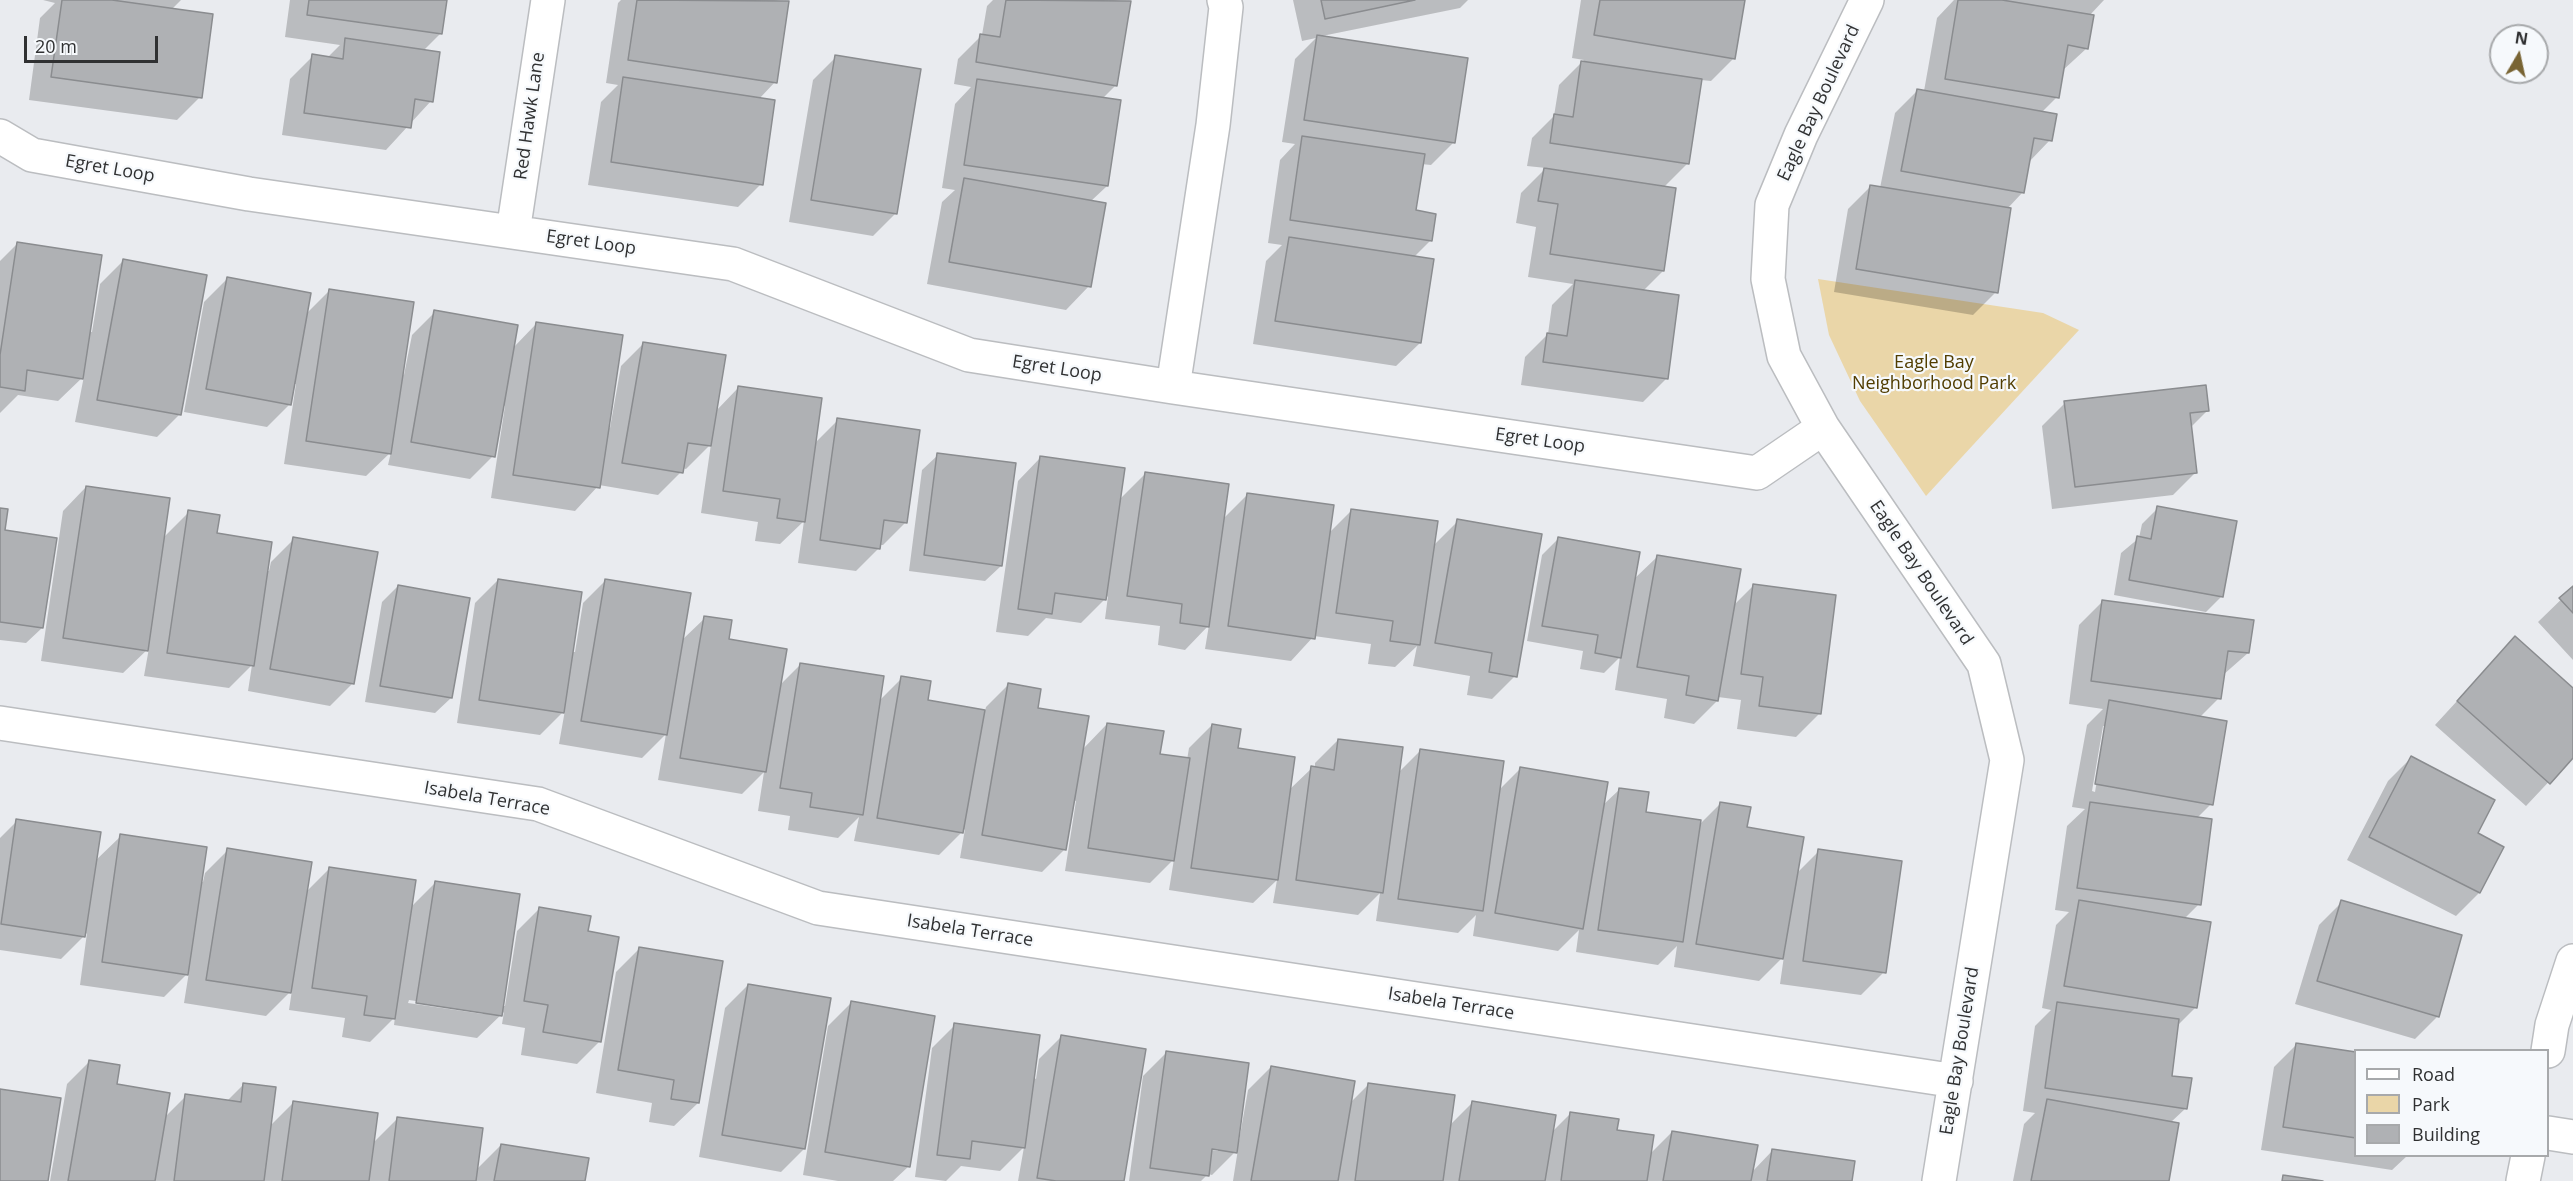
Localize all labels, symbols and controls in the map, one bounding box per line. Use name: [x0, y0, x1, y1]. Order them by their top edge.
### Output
street label: Eagle Bay Boulevard: [1773, 21, 1865, 185]
scale bar: [27, 24, 160, 62]
north arrow: [2489, 24, 2549, 84]
text: N: [2513, 26, 2530, 50]
text: 20 m: [35, 34, 77, 58]
street label: Red Hawk Lane: [510, 51, 550, 181]
street label: Egret Loop: [64, 151, 156, 187]
street label: Egret Loop: [545, 226, 637, 260]
street label: Egret Loop: [1011, 351, 1103, 387]
park label: Eagle Bay Neighborhood Park: [1852, 352, 2016, 394]
street label: Egret Loop: [1494, 424, 1586, 458]
street label: Eagle Bay Boulevard: [1865, 497, 1977, 649]
street label: Isabela Terrace: [422, 777, 552, 821]
street label: Isabela Terrace: [905, 910, 1035, 952]
street label: Eagle Bay Boulevard: [1936, 965, 1984, 1137]
street label: Isabela Terrace: [1386, 983, 1516, 1025]
legend: [2354, 1049, 2549, 1157]
text: Road: [2412, 1062, 2455, 1086]
text: Park: [2412, 1092, 2450, 1116]
text: Building: [2412, 1122, 2480, 1146]

